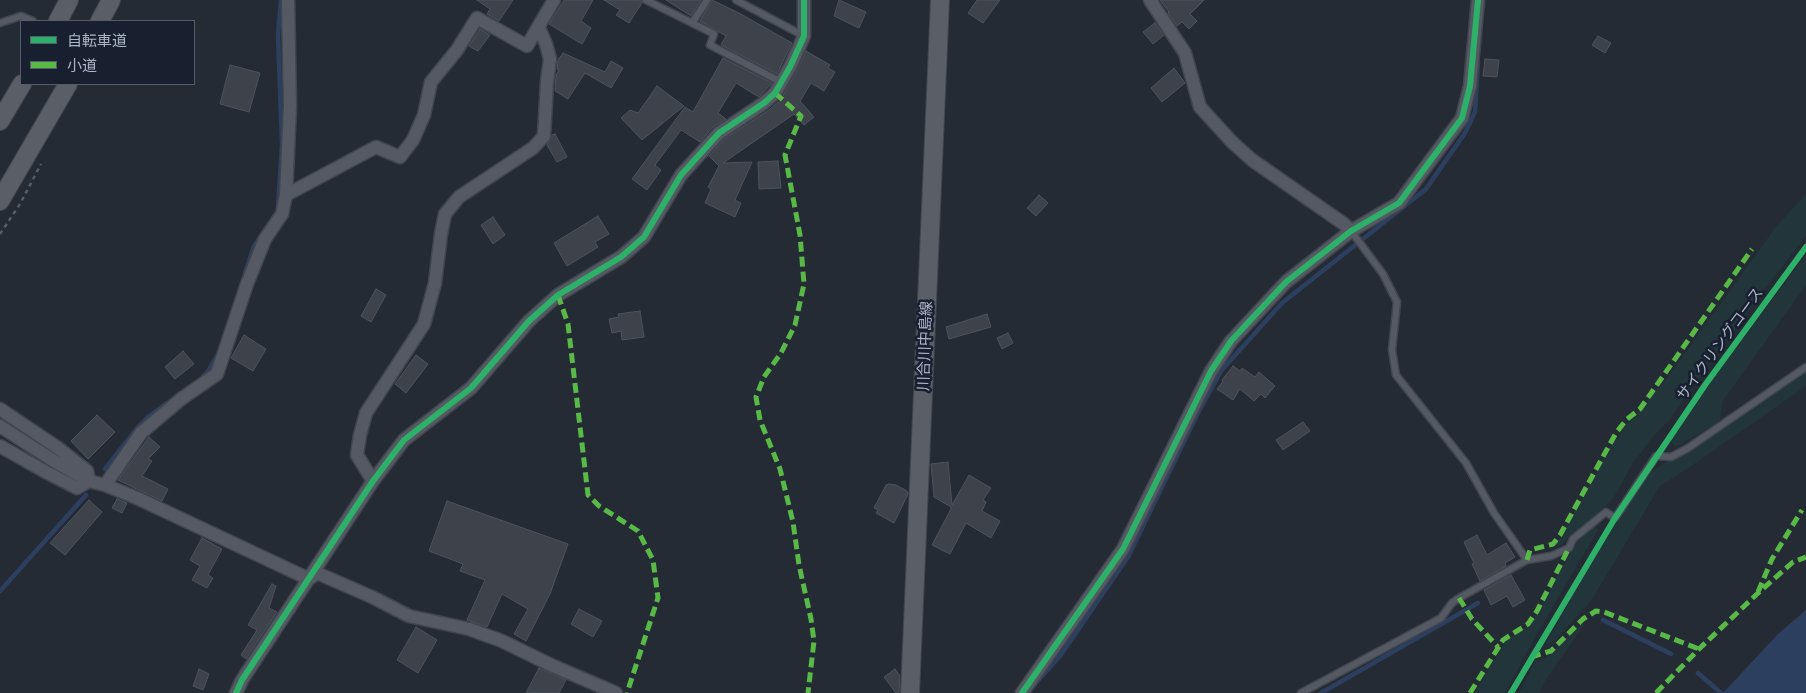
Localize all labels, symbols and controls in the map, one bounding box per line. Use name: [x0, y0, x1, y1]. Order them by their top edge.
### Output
legend: [20, 20, 195, 85]
text: 自転車道: [67, 31, 127, 49]
text: 小道: [67, 56, 97, 74]
street label: サイクリングコース: [1673, 284, 1767, 404]
street label: 川合川中島線: [914, 301, 936, 391]

